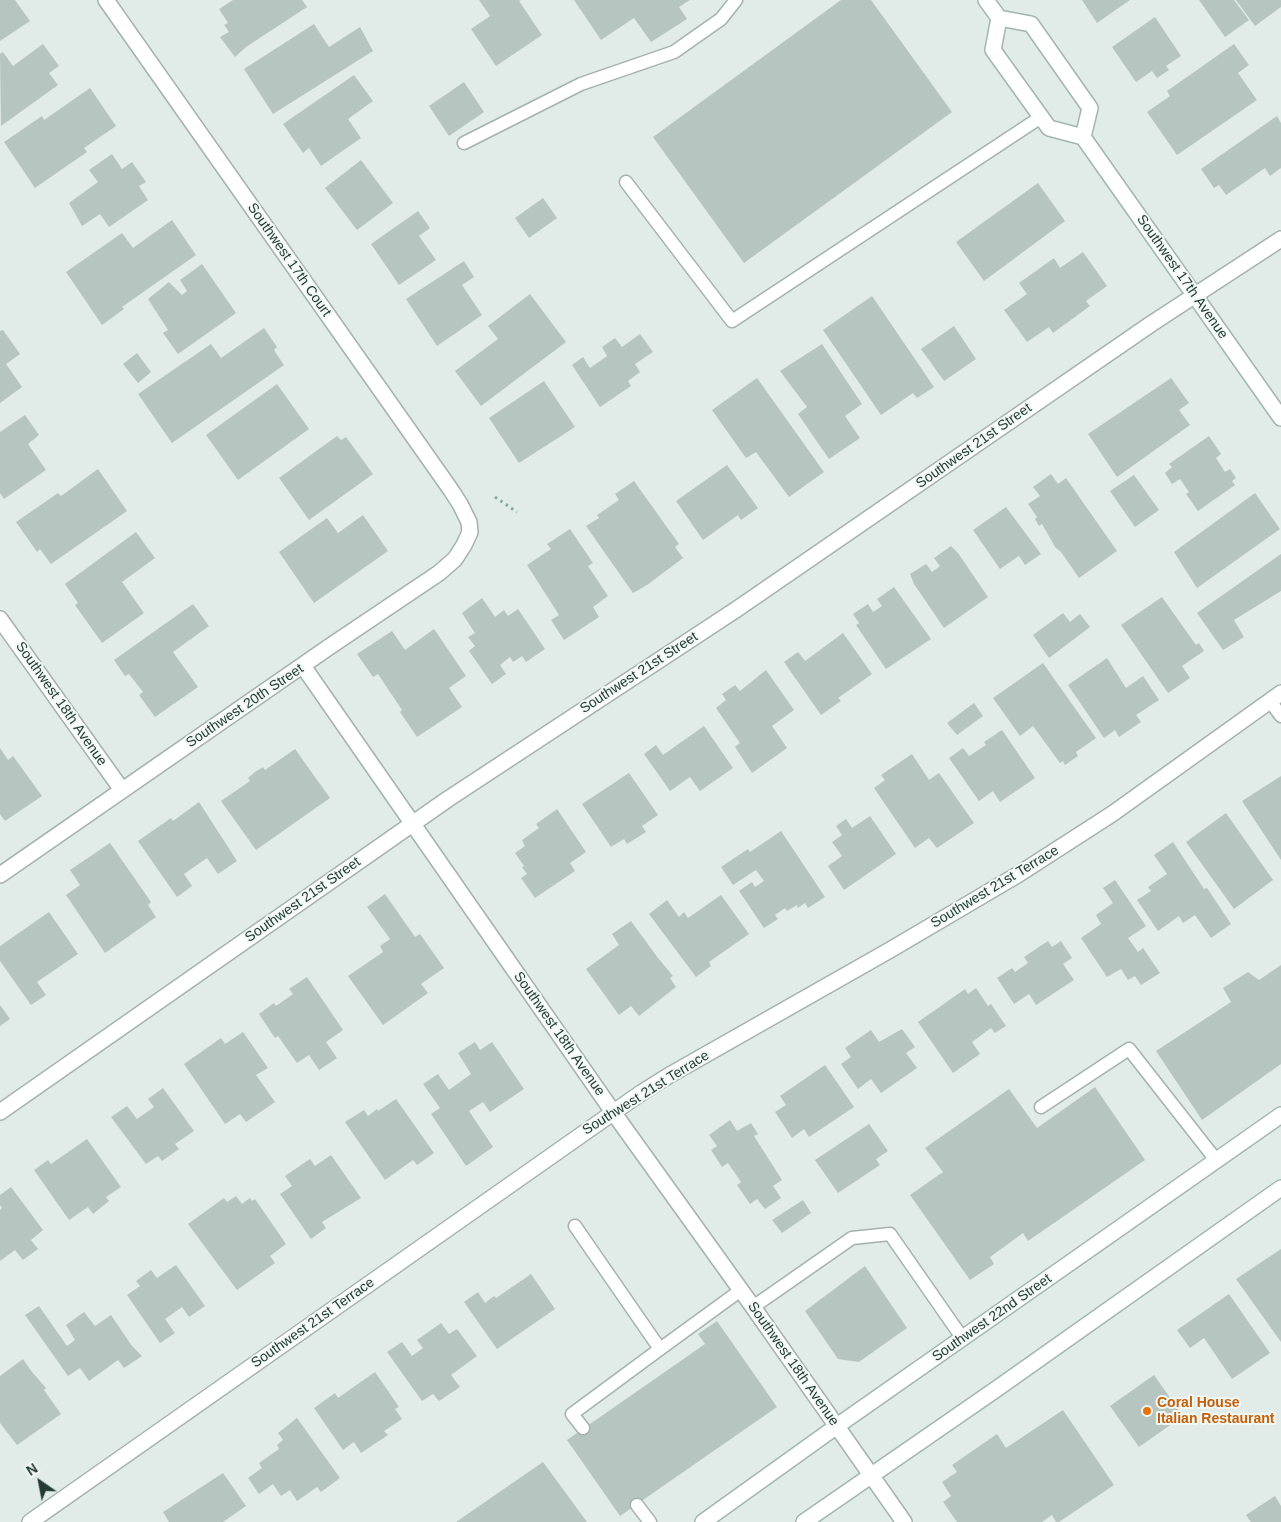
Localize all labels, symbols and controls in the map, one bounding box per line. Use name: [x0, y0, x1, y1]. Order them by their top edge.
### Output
street label: Southwest 17th Court: [244, 200, 334, 320]
street label: Southwest 17th Avenue: [1133, 212, 1231, 342]
street label: Southwest 21st Street: [913, 400, 1035, 492]
street label: Southwest 21st Street: [577, 629, 701, 717]
street label: Southwest 18th Avenue: [12, 639, 110, 769]
street label: Southwest 20th Street: [183, 661, 307, 751]
street label: Southwest 21st Terrace: [928, 842, 1062, 932]
street label: Southwest 21st Street: [242, 854, 364, 946]
street label: Southwest 18th Avenue: [510, 969, 608, 1099]
street label: Southwest 21st Terrace: [580, 1047, 712, 1139]
street label: Southwest 22nd Street: [929, 1270, 1055, 1366]
street label: Southwest 21st Terrace: [248, 1274, 378, 1372]
street label: Southwest 18th Avenue: [744, 1299, 842, 1429]
place label: Coral House Italian Restaurant: [1157, 1395, 1274, 1428]
marker: Coral House Italian Restaurant: [1141, 1405, 1153, 1417]
north arrow: [15, 1457, 65, 1507]
text: N: [23, 1460, 40, 1479]

